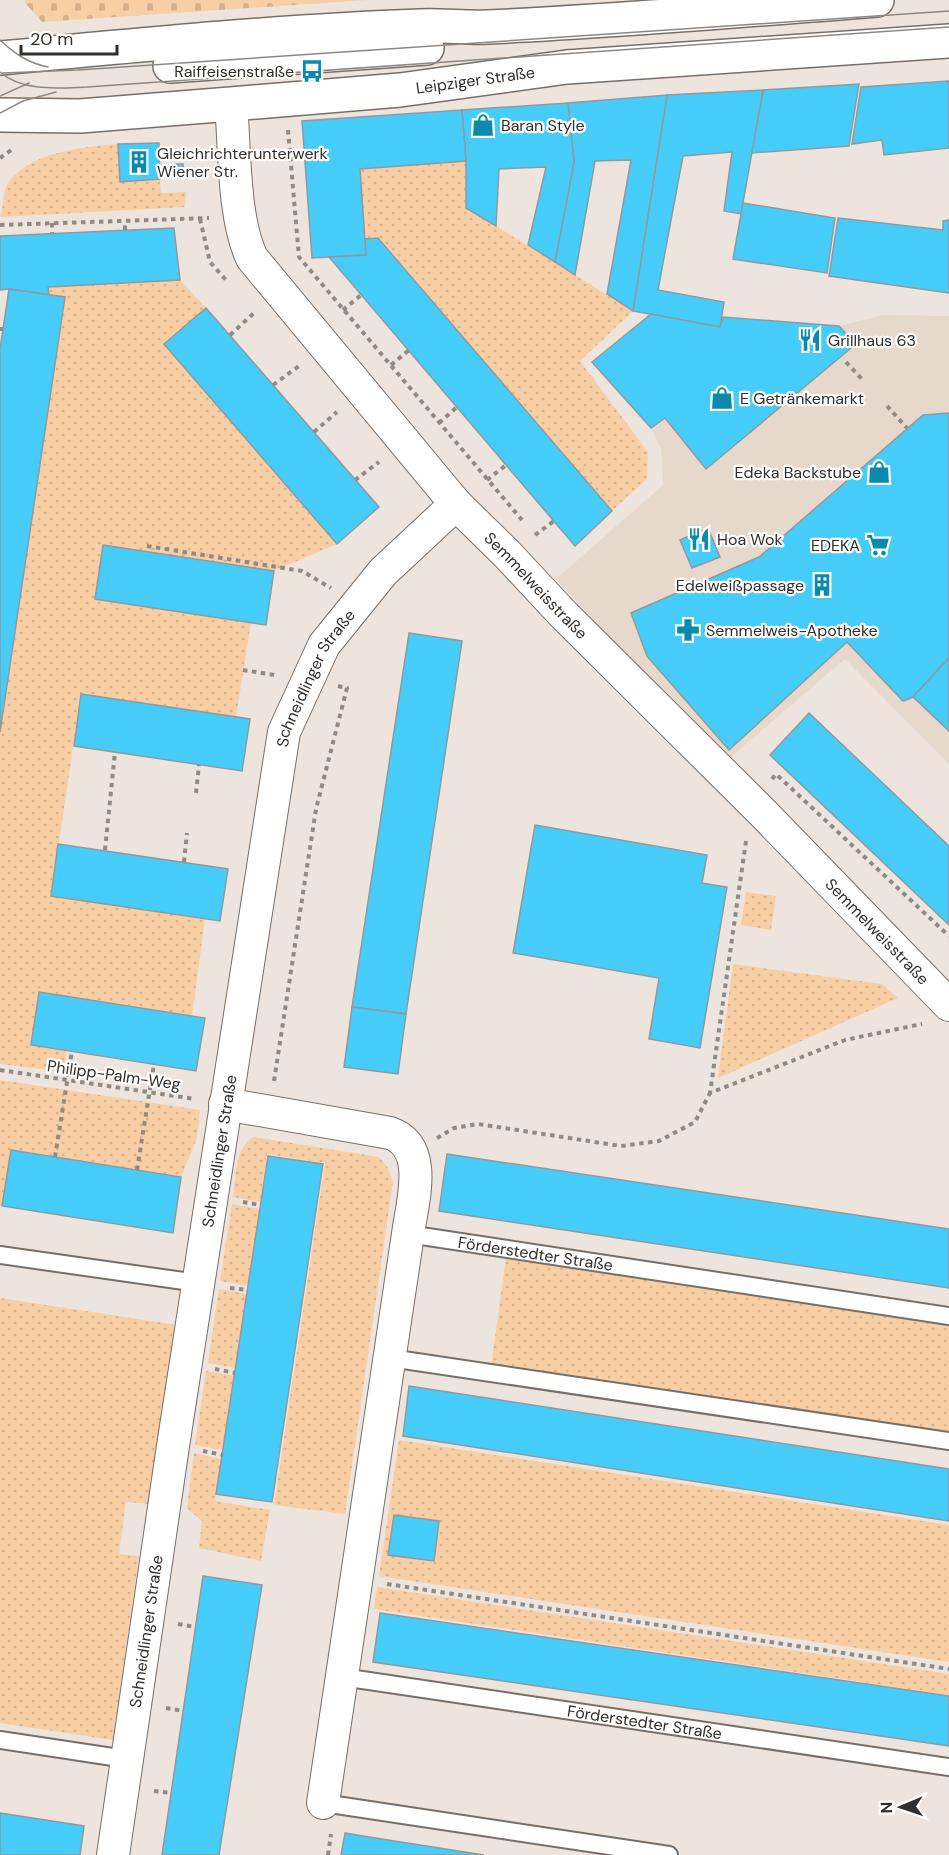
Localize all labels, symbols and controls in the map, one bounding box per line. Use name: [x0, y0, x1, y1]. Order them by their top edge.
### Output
scale bar: [21, 18, 117, 56]
text: 20 m: [30, 27, 73, 51]
bus stop icon: Raiffeisenstraße: [299, 58, 325, 84]
place label: Raiffeisenstraße: [174, 61, 294, 82]
street label: Leipziger Straße: [414, 61, 536, 98]
shop icon: Baran Style: [470, 112, 496, 138]
place label: Baran Style: [501, 115, 585, 136]
place label: Gleichrichterunterwerk Wiener Str.: [157, 143, 328, 182]
building icon: Gleichrichterunterwerk Wiener Str.: [126, 149, 152, 175]
restaurant icon: Grillhaus 63: [797, 327, 823, 353]
place label: Grillhaus 63: [828, 330, 916, 351]
shop icon: E Getränkemarkt: [709, 385, 735, 411]
place label: E Getränkemarkt: [740, 388, 864, 409]
shop icon: Edeka Backstube: [866, 459, 892, 485]
place label: Edeka Backstube: [735, 462, 861, 483]
restaurant icon: Hoa Wok: [686, 526, 712, 552]
street label: Semmelweisstraße: [480, 527, 592, 643]
place label: Hoa Wok: [717, 529, 783, 550]
supermarket icon: EDEKA: [865, 532, 891, 558]
place label: EDEKA: [811, 535, 860, 556]
building icon: Edelweißpassage: [809, 572, 835, 598]
place label: Edelweißpassage: [676, 575, 804, 596]
street label: Schneidlinger Straße: [271, 605, 359, 748]
pharmacy icon: Semmelweis-Apotheke: [675, 617, 701, 643]
place label: Semmelweis-Apotheke: [706, 620, 878, 641]
street label: Semmelweisstraße: [821, 873, 934, 989]
street label: Philipp-Palm-Weg: [46, 1055, 182, 1095]
street label: Schneidlinger Straße: [197, 1073, 241, 1229]
street label: Förderstedter Straße: [457, 1231, 614, 1275]
street label: Schneidlinger Straße: [124, 1554, 167, 1709]
street label: Förderstedter Straße: [566, 1700, 724, 1744]
north arrow: [871, 1777, 931, 1837]
text: N: [876, 1801, 897, 1814]

